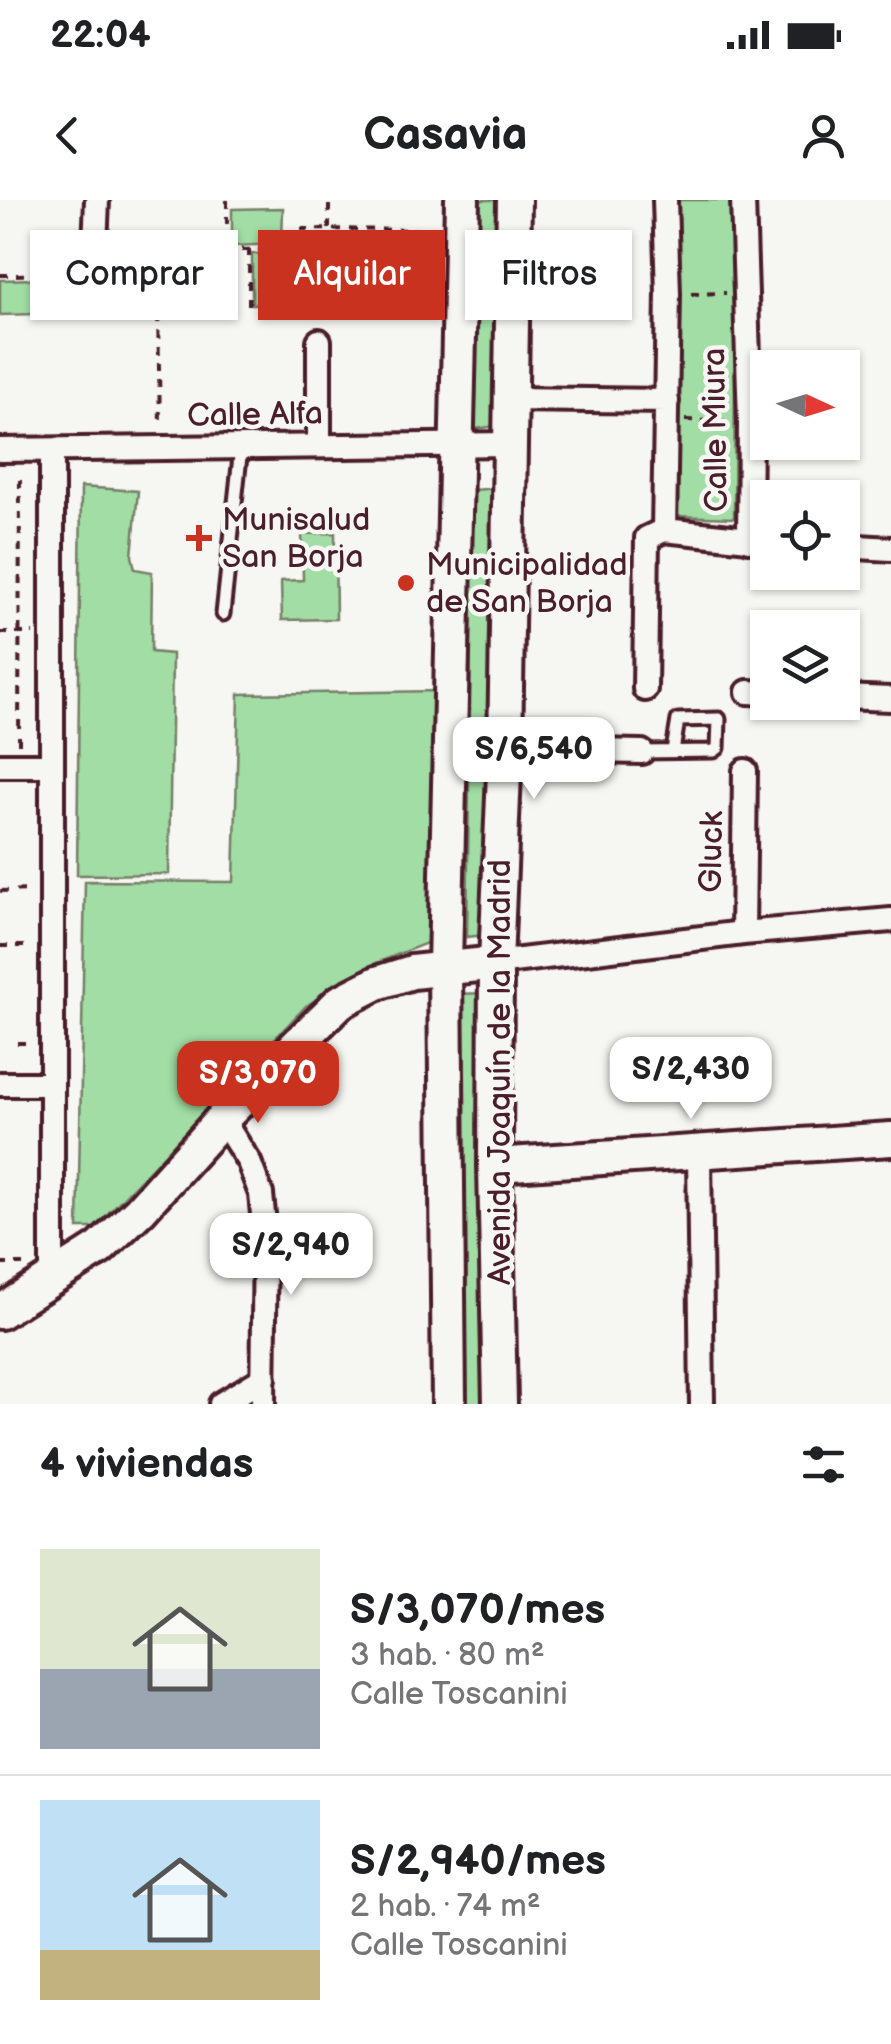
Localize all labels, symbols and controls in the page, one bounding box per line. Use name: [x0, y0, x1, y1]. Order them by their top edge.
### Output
text: 22:04: [50, 13, 151, 58]
icon: back: [40, 108, 95, 163]
text: Casavia: [364, 108, 527, 163]
icon: person: [796, 108, 851, 163]
chip: Comprar: [30, 230, 238, 320]
chip: Alquilar: [258, 230, 445, 320]
chip: Filtros: [465, 230, 632, 320]
street label: Calle Miura: [695, 347, 737, 513]
north arrow: [750, 350, 860, 460]
map controls: [750, 350, 860, 720]
street label: Calle Alfa: [187, 394, 323, 436]
button: locate: [750, 480, 860, 590]
place label: Munisalud San Borja: [222, 501, 370, 577]
marker: Munisalud San Borja: [186, 525, 212, 551]
place label: Municipalidad de San Borja: [426, 546, 628, 622]
marker: Municipalidad de San Borja: [395, 572, 417, 594]
button: layers: [750, 610, 860, 720]
pin: S/6,540: [442, 717, 626, 802]
text: S/6,540: [475, 730, 593, 769]
street label: Gluck: [692, 811, 732, 893]
street label: Avenida Joaquín de la Madrid: [481, 859, 520, 1285]
pin: S/2,430: [599, 1037, 783, 1122]
pin: S/3,070: [166, 1041, 350, 1126]
text: S/2,430: [632, 1050, 750, 1089]
text: S/3,070: [199, 1054, 317, 1093]
pin: S/2,940: [199, 1213, 383, 1298]
text: S/2,940: [232, 1226, 350, 1265]
icon: filters: [796, 1437, 851, 1492]
text: 4 viviendas: [40, 1439, 253, 1490]
text: S/3,070/mes: [350, 1585, 605, 1636]
icon: home: [120, 1589, 240, 1709]
text: 3 hab. · 80 m²: [350, 1636, 545, 1675]
text: Calle Toscanini: [350, 1675, 568, 1714]
text: S/2,940/mes: [350, 1836, 606, 1887]
icon: home: [120, 1840, 240, 1960]
text: 2 hab. · 74 m²: [350, 1887, 541, 1926]
text: Calle Toscanini: [350, 1926, 568, 1965]

